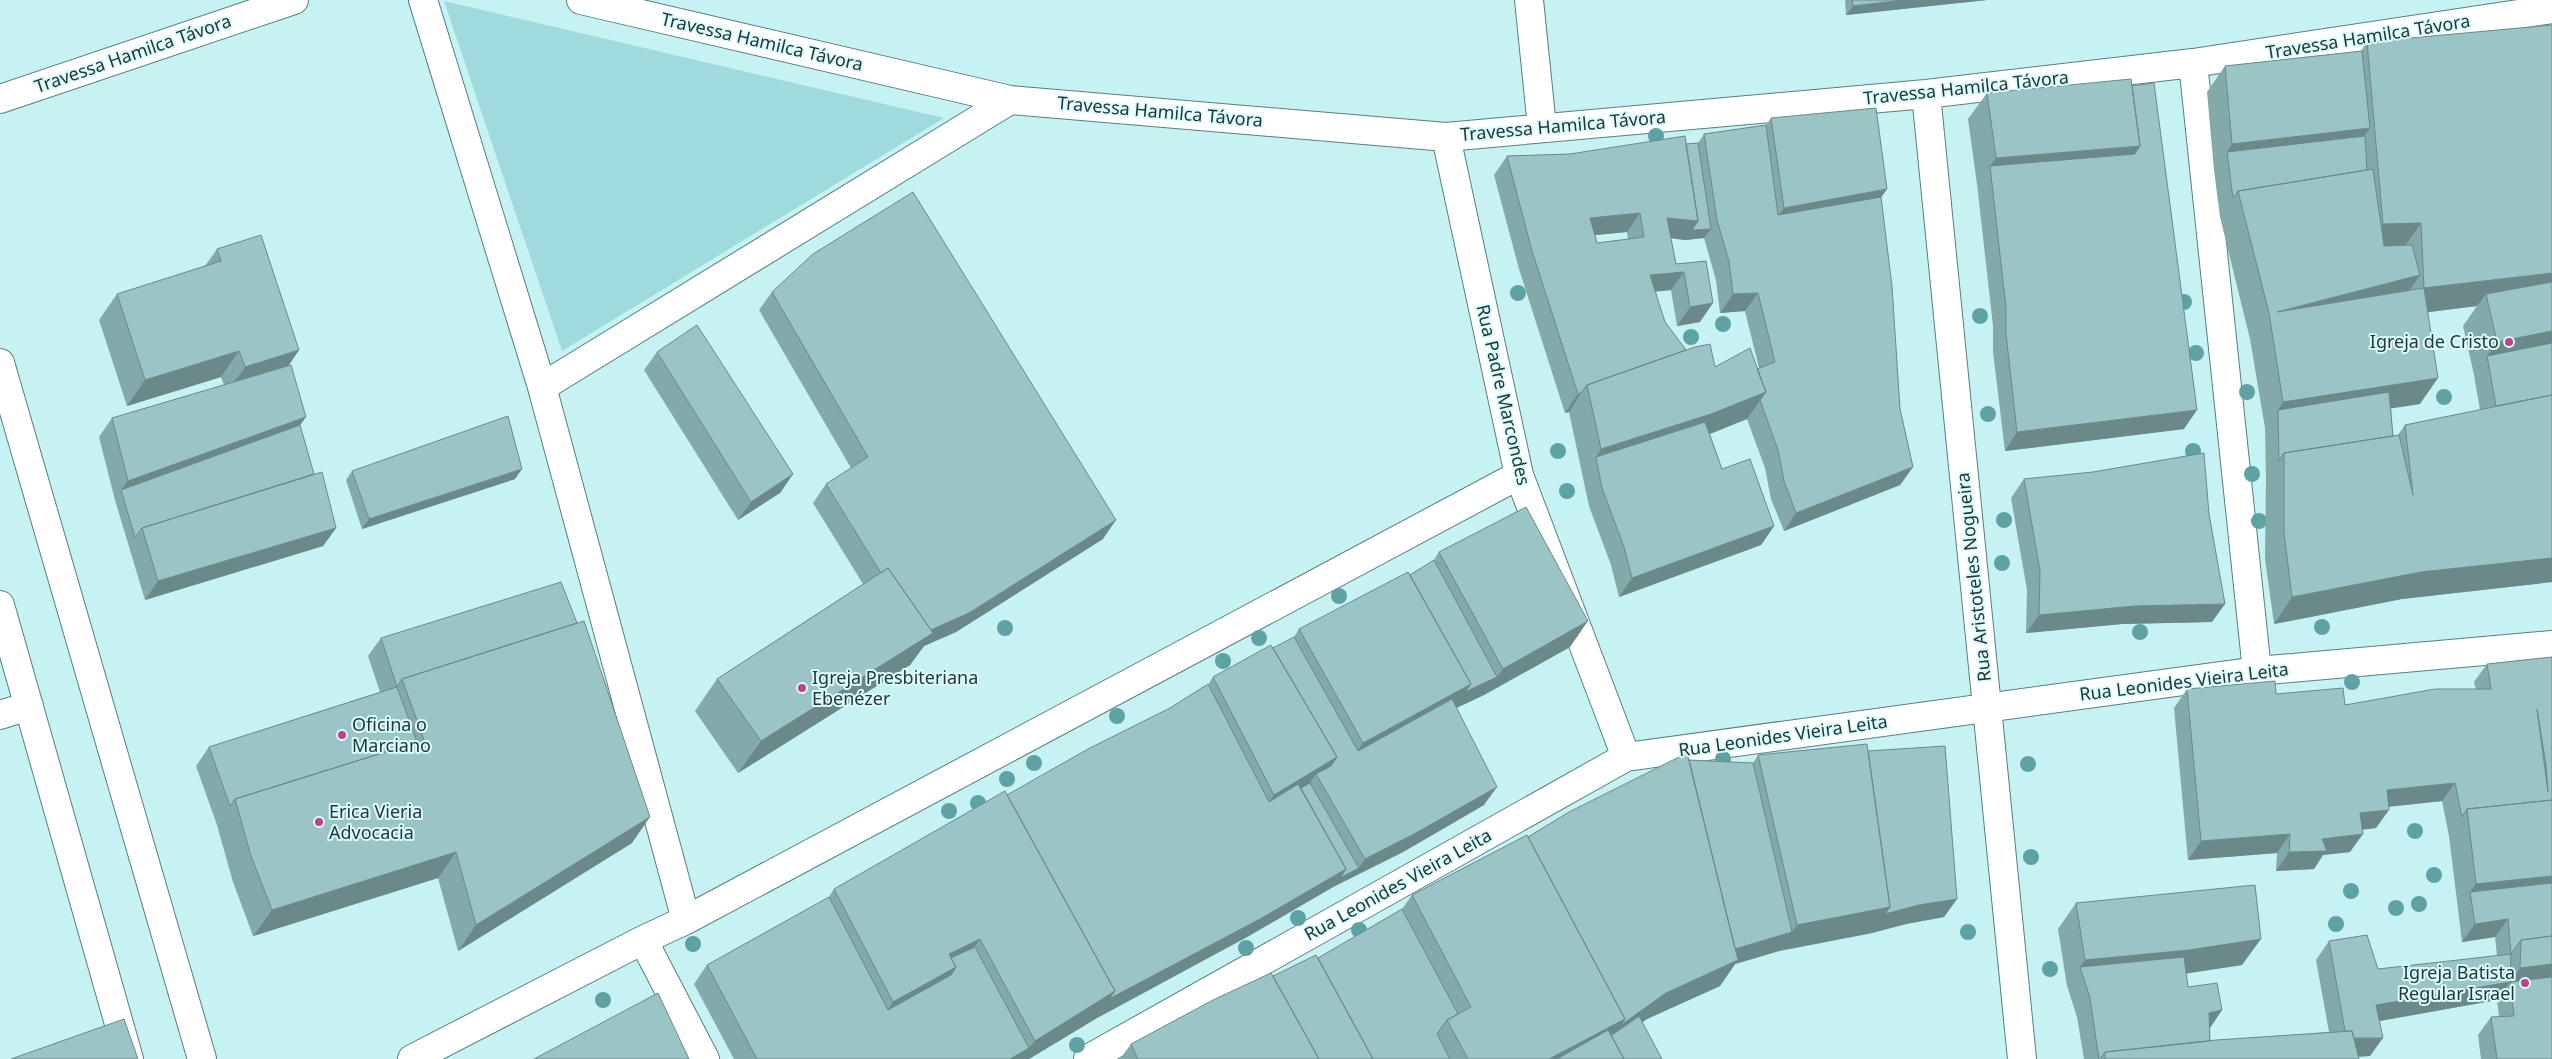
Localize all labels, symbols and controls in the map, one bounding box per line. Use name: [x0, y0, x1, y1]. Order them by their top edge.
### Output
street label: Travessa Hamilca Távora: [659, 6, 866, 76]
street label: Travessa Hamilca Távora: [31, 8, 234, 98]
street label: Travessa Hamilca Távora: [2264, 8, 2472, 64]
street label: Travessa Hamilca Távora: [1862, 64, 2070, 110]
street label: Travessa Hamilca Távora: [1056, 90, 1264, 132]
street label: Travessa Hamilca Távora: [1459, 104, 1667, 146]
street label: Rua Padre Marcondes: [1471, 302, 1536, 488]
place label: Igreja de Cristo: [2370, 329, 2499, 353]
marker: Igreja de Cristo: [2503, 336, 2515, 348]
street label: Rua Aristoteles Nogueira: [1950, 471, 1996, 683]
street label: Rua Leonides Vieira Leita: [2078, 656, 2290, 706]
place label: Igreja Presbiteriana Ebenézer: [812, 665, 978, 710]
marker: Igreja Presbiteriana Ebenézer: [796, 682, 808, 694]
street label: Rua Leonides Vieira Leita: [1677, 708, 1889, 762]
place label: Oficina o Marciano: [352, 712, 431, 757]
marker: Oficina o Marciano: [336, 729, 348, 741]
place label: Erica Vieria Advocacia: [329, 799, 422, 844]
marker: Erica Vieria Advocacia: [313, 816, 325, 828]
street label: Rua Leonides Vieira Leita: [1300, 823, 1496, 946]
place label: Igreja Batista Regular Israel: [2398, 960, 2515, 1005]
marker: Igreja Batista Regular Israel: [2519, 977, 2531, 989]

